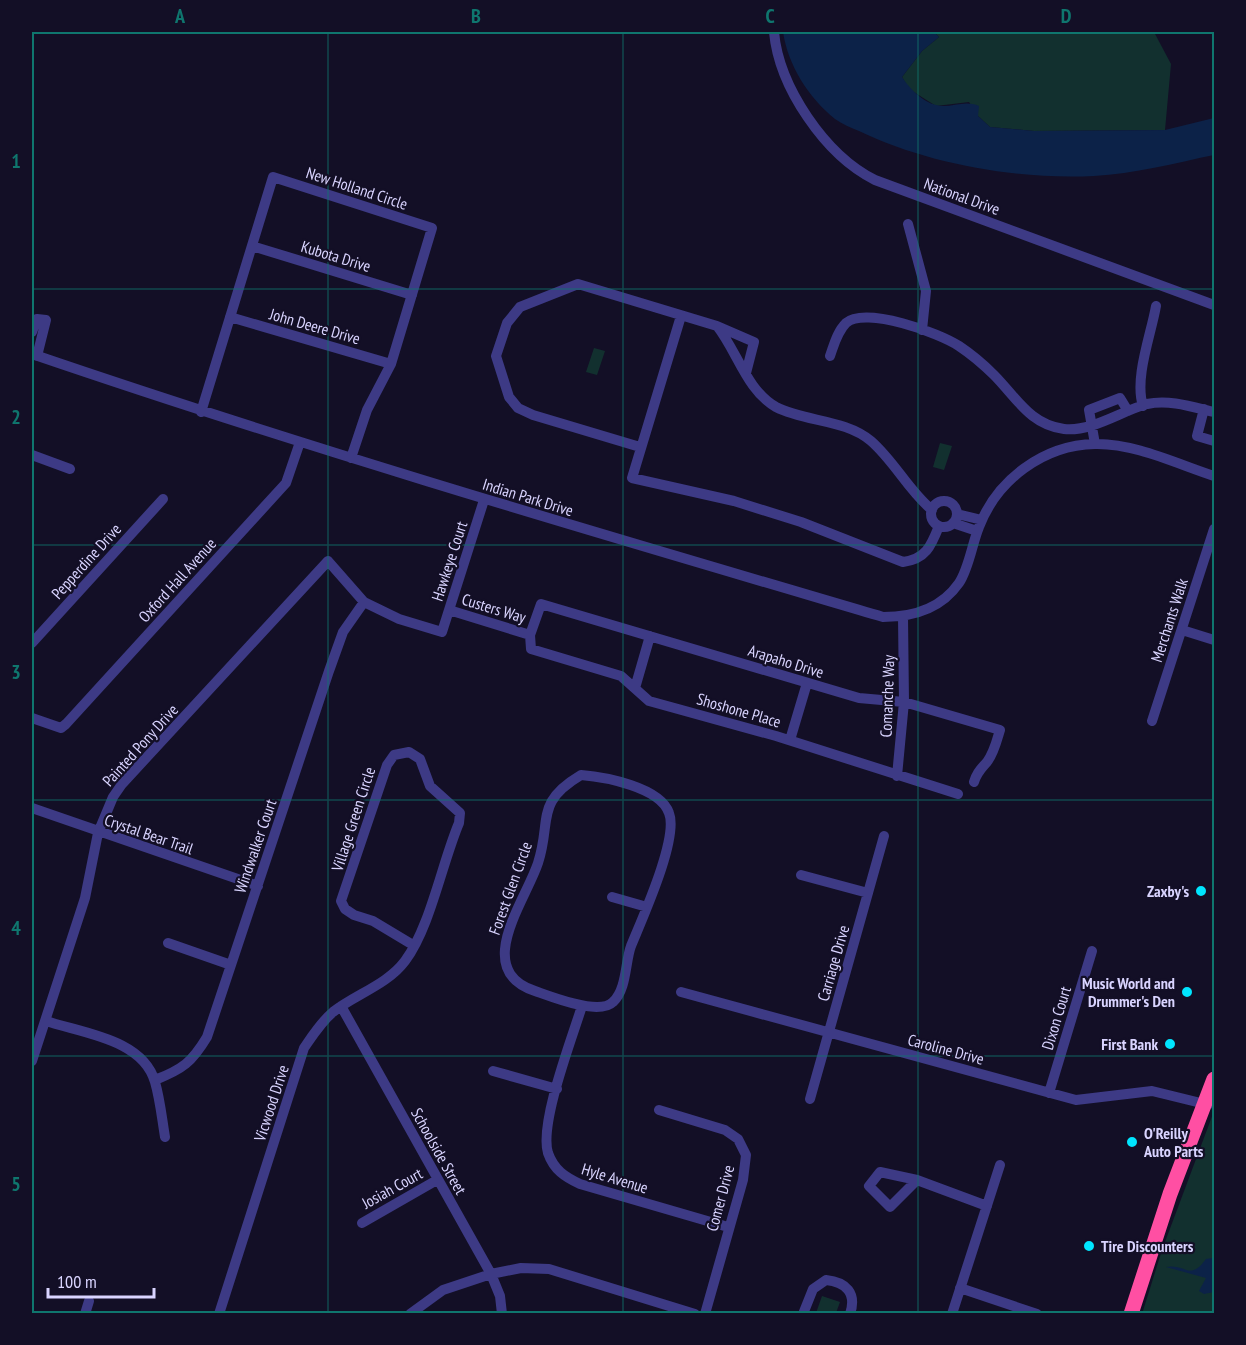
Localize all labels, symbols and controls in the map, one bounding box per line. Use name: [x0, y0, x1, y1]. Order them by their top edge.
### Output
text: A: [174, 3, 186, 29]
text: B: [471, 3, 481, 29]
text: C: [765, 3, 775, 29]
text: D: [1061, 3, 1072, 29]
text: 1: [11, 148, 21, 174]
street label: New Holland Circle: [304, 162, 410, 214]
street label: National Drive: [921, 173, 1003, 219]
street label: Kubota Drive: [299, 236, 373, 276]
street label: John Deere Drive: [267, 303, 363, 348]
text: 2: [11, 404, 21, 430]
street label: Indian Park Drive: [480, 474, 576, 520]
street label: Hawkeye Court: [427, 518, 471, 603]
street label: Pepperdine Drive: [47, 519, 125, 603]
street label: Oxford Hall Avenue: [134, 534, 220, 626]
street label: Merchants Walk: [1146, 575, 1192, 664]
street label: Custers Way: [460, 589, 528, 627]
street label: Arapaho Drive: [746, 640, 826, 682]
street label: Comanche Way: [876, 654, 898, 738]
text: 3: [11, 659, 21, 685]
street label: Shoshone Place: [695, 688, 783, 732]
street label: Painted Pony Drive: [98, 700, 182, 790]
street label: Village Green Circle: [326, 764, 379, 875]
street label: Windwalker Court: [230, 796, 281, 896]
street label: Crystal Bear Trail: [102, 809, 196, 859]
street label: Forest Glen Circle: [484, 839, 536, 937]
place label: Zaxby's: [1147, 881, 1189, 901]
marker: Zaxby's: [1194, 884, 1208, 898]
text: 4: [11, 915, 21, 941]
street label: Carriage Drive: [813, 923, 853, 1003]
place label: Music World and Drummer's Den: [1082, 973, 1175, 1011]
street label: Dixon Court: [1037, 983, 1075, 1052]
marker: Music World and Drummer's Den: [1180, 985, 1194, 999]
street label: Caroline Drive: [906, 1029, 986, 1069]
place label: First Bank: [1101, 1034, 1158, 1054]
marker: First Bank: [1163, 1037, 1177, 1051]
street label: Vicwood Drive: [249, 1062, 293, 1145]
street label: Schoolside Street: [407, 1104, 471, 1198]
place label: O'Reilly Auto Parts: [1143, 1123, 1204, 1161]
marker: O'Reilly Auto Parts: [1125, 1135, 1139, 1149]
street label: Hyle Avenue: [579, 1158, 651, 1198]
street label: Josiah Court: [357, 1163, 426, 1213]
street label: Comer Drive: [702, 1163, 738, 1233]
text: 5: [11, 1171, 21, 1197]
place label: Tire Discounters: [1101, 1236, 1194, 1256]
marker: Tire Discounters: [1082, 1239, 1096, 1253]
scale bar: [48, 1261, 154, 1299]
text: 100 m: [57, 1270, 97, 1293]

